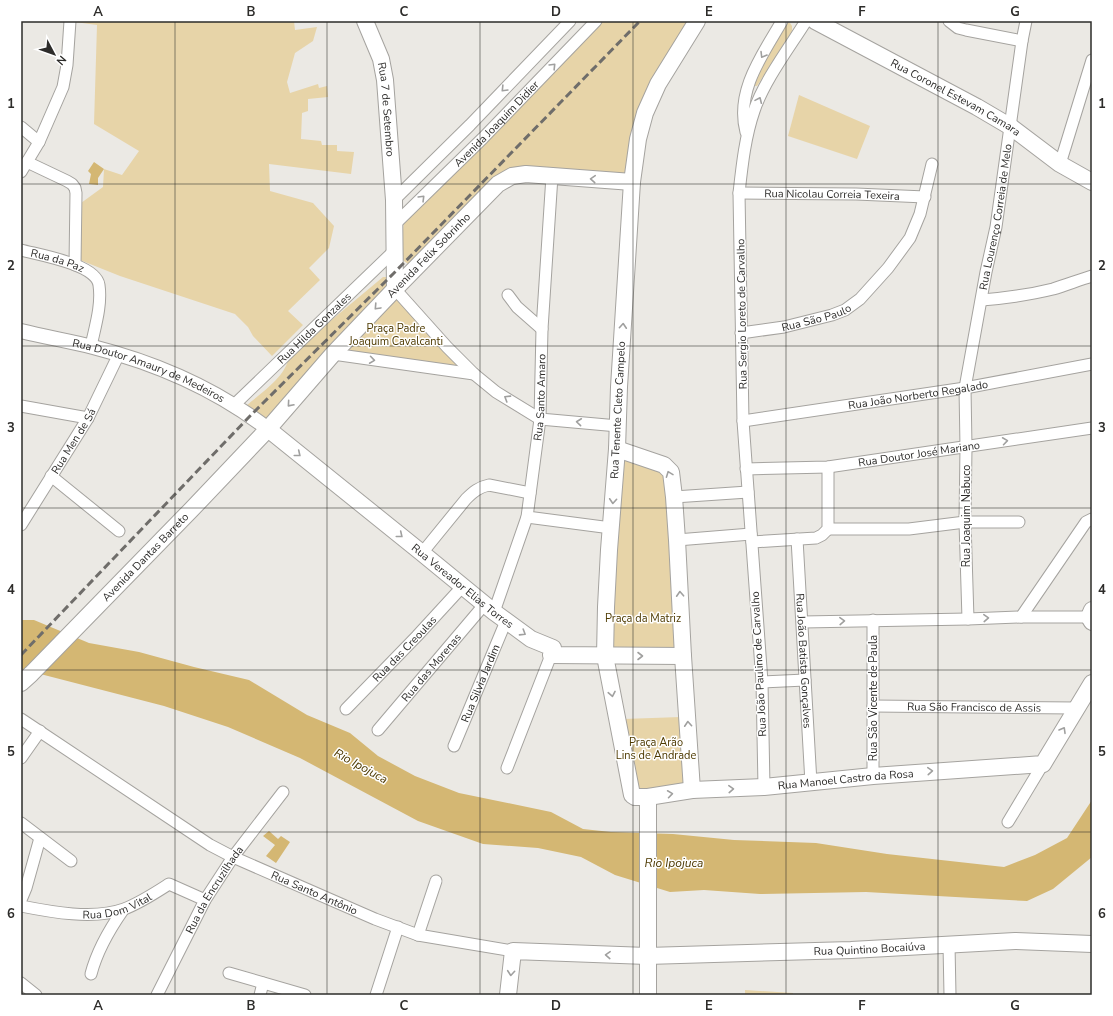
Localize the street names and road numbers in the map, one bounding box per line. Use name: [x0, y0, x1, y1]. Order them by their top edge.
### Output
street label: Rua Coronel Estevam Camara: [888, 55, 1024, 139]
street label: Rua 7 de Setembro: [374, 61, 398, 157]
street label: Avenida Joaquim Didier: [450, 77, 542, 170]
street label: Rua Lourenço Correia de Melo: [975, 143, 1015, 291]
street label: Rua Nicolau Correia Texeira: [764, 186, 900, 203]
street label: Avenida Felix Sobrinho: [383, 209, 473, 301]
street label: Rua Sergio Loreto de Carvalho: [733, 239, 751, 389]
street label: Rua da Paz: [29, 245, 87, 276]
street label: Rua Hilda Gonzales: [274, 289, 354, 367]
street label: Rua São Paulo: [780, 300, 854, 335]
street label: Rua Doutor Amaury de Medeiros: [71, 335, 228, 406]
street label: Rua Tenente Cleto Campelo: [607, 341, 629, 479]
street label: Rua Santo Amaro: [530, 354, 549, 442]
street label: Rua João Norberto Regalado: [847, 376, 989, 413]
street label: Rua Men de Sá: [47, 406, 99, 477]
street label: Rua Doutor José Mariano: [857, 437, 981, 470]
street label: Rua Joaquim Nabuco: [959, 465, 974, 567]
street label: Avenida Dantas Barreto: [99, 509, 192, 604]
street label: Rua Vereador Elias Torres: [409, 540, 517, 631]
street label: Rua João Paulino de Carvalho: [748, 591, 770, 737]
street label: Rua João Batista Gonçalves: [793, 593, 815, 729]
street label: Rua das Creoulas: [369, 612, 440, 685]
street label: Rua das Morenas: [398, 630, 464, 705]
street label: Rua São Vicente de Paula: [866, 635, 881, 761]
street label: Rua Silvia Jardim: [457, 642, 503, 725]
street label: Rua São Francisco de Assis: [907, 699, 1041, 715]
street label: Rua Manoel Castro da Rosa: [777, 766, 914, 793]
street label: Rua da Encruzilhada: [182, 842, 247, 936]
street label: Rua Santo Antônio: [269, 867, 360, 918]
street label: Rua Dom Vital: [82, 889, 155, 922]
street label: Rua Quintino Bocaiúva: [813, 938, 926, 959]

